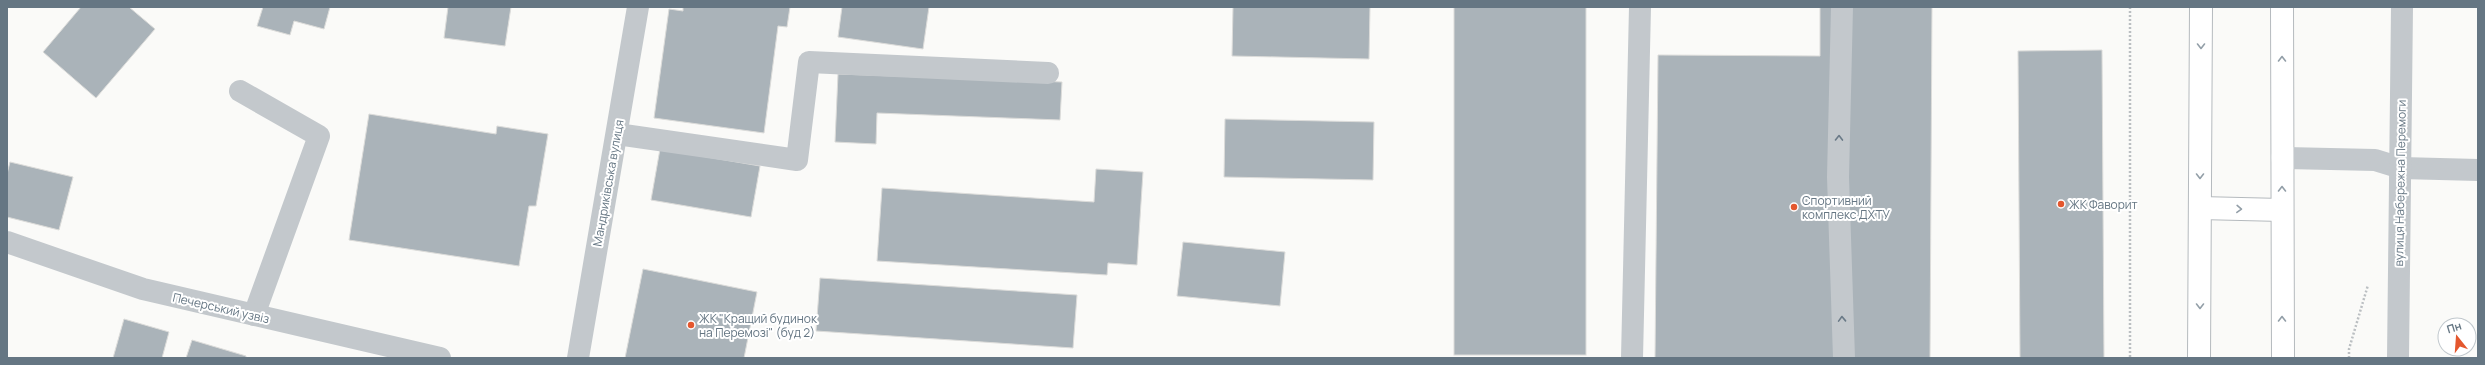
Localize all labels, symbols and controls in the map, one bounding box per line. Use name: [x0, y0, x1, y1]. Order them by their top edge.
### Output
one-way arrow: [2197, 43, 2205, 49]
one-way arrow: [2278, 56, 2286, 62]
street label: вулиця Набережна Перемоги: [2390, 99, 2410, 267]
street label: Мандриківська вулиця: [588, 118, 628, 248]
one-way arrow: [1835, 135, 1843, 141]
one-way arrow: [2196, 173, 2204, 179]
one-way arrow: [2278, 186, 2286, 192]
place label: Спортивний комплекс ДХТУ: [1802, 192, 1891, 223]
place label: ЖК Фаворит: [2069, 196, 2138, 213]
marker: ЖК Фаворит: [2056, 199, 2066, 209]
marker: Спортивний комплекс ДХТУ: [1789, 202, 1799, 212]
one-way arrow: [2236, 205, 2242, 213]
street label: Печерський узвіз: [171, 289, 271, 327]
one-way arrow: [2196, 303, 2204, 309]
place label: ЖК "Кращий будинок на Перемозі" (буд 2): [699, 310, 818, 341]
one-way arrow: [1838, 316, 1847, 322]
one-way arrow: [2278, 316, 2286, 322]
north arrow: [2437, 317, 2477, 357]
text: Пн: [2445, 318, 2463, 336]
marker: ЖК "Кращий будинок на Перемозі" (буд 2): [686, 320, 696, 330]

